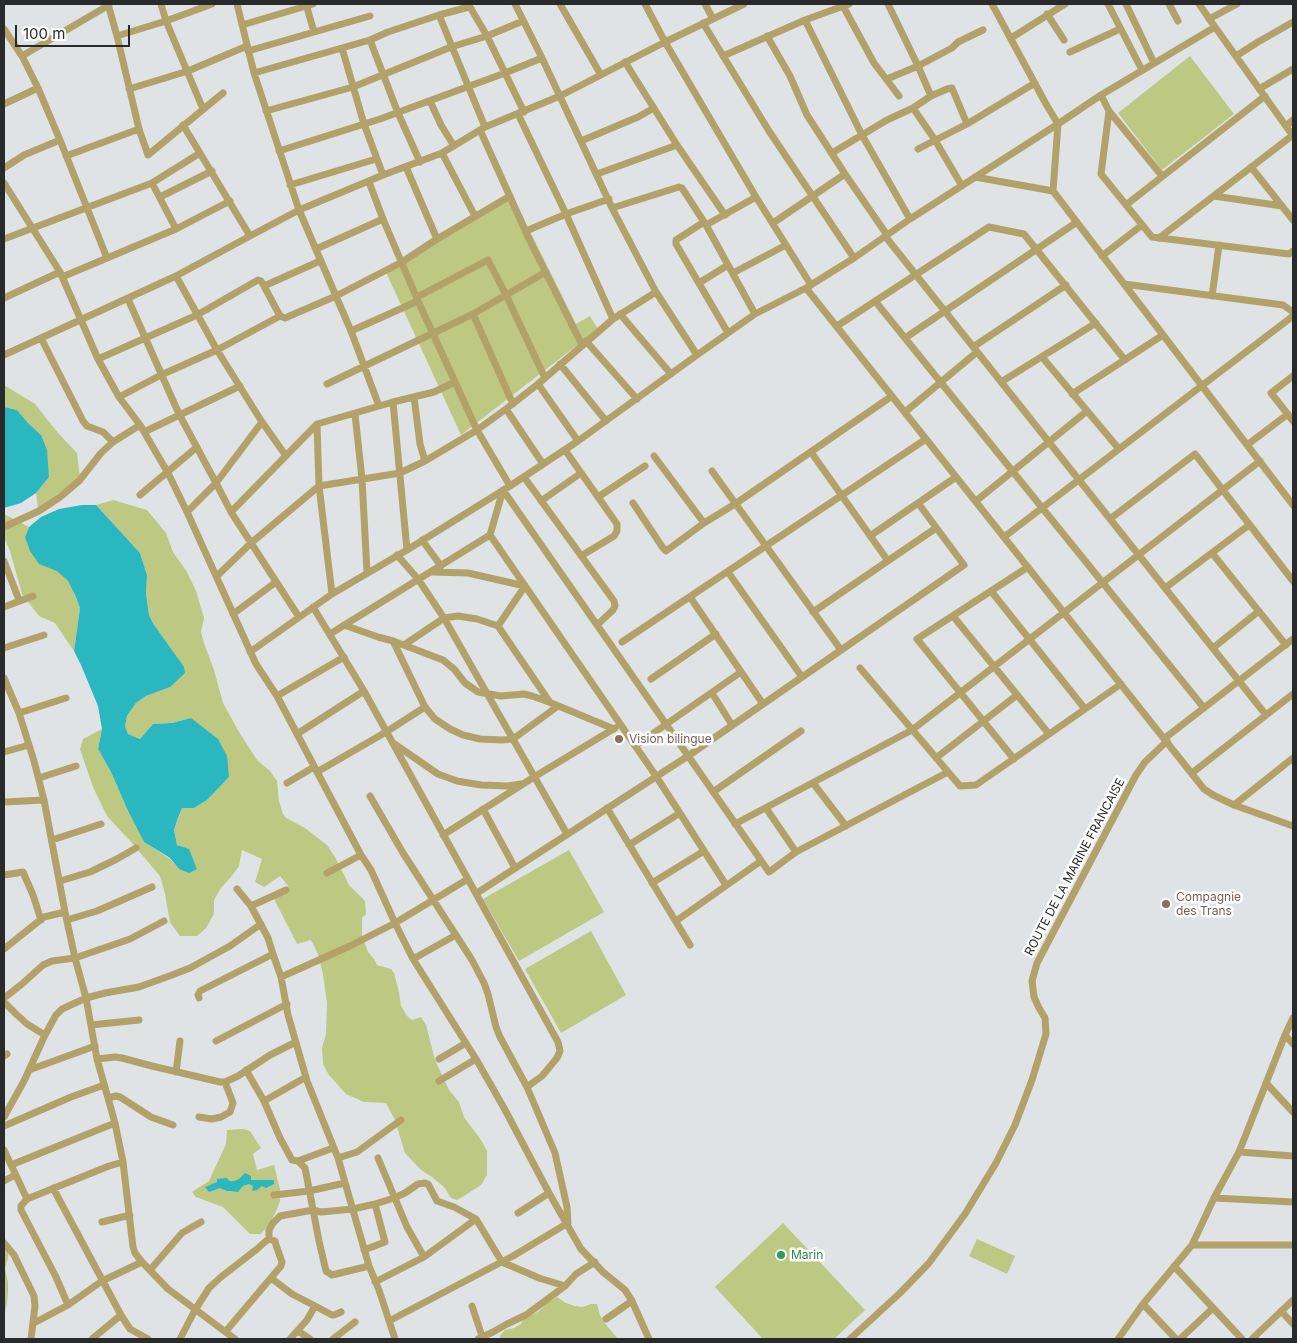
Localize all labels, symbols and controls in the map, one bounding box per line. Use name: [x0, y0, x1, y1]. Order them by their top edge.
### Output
scale bar: [18, 15, 132, 47]
text: 100 m: [23, 24, 65, 43]
place label: Vision bilingue: [629, 732, 712, 746]
marker: Vision bilingue: [613, 733, 625, 745]
street label: ROUTE DE LA MARINE FRANCAISE: [1022, 776, 1128, 958]
place label: Compagnie des Trans: [1176, 890, 1241, 918]
marker: Compagnie des Trans: [1160, 898, 1172, 910]
place label: Marin: [791, 1248, 823, 1262]
marker: Marin: [775, 1249, 787, 1261]

